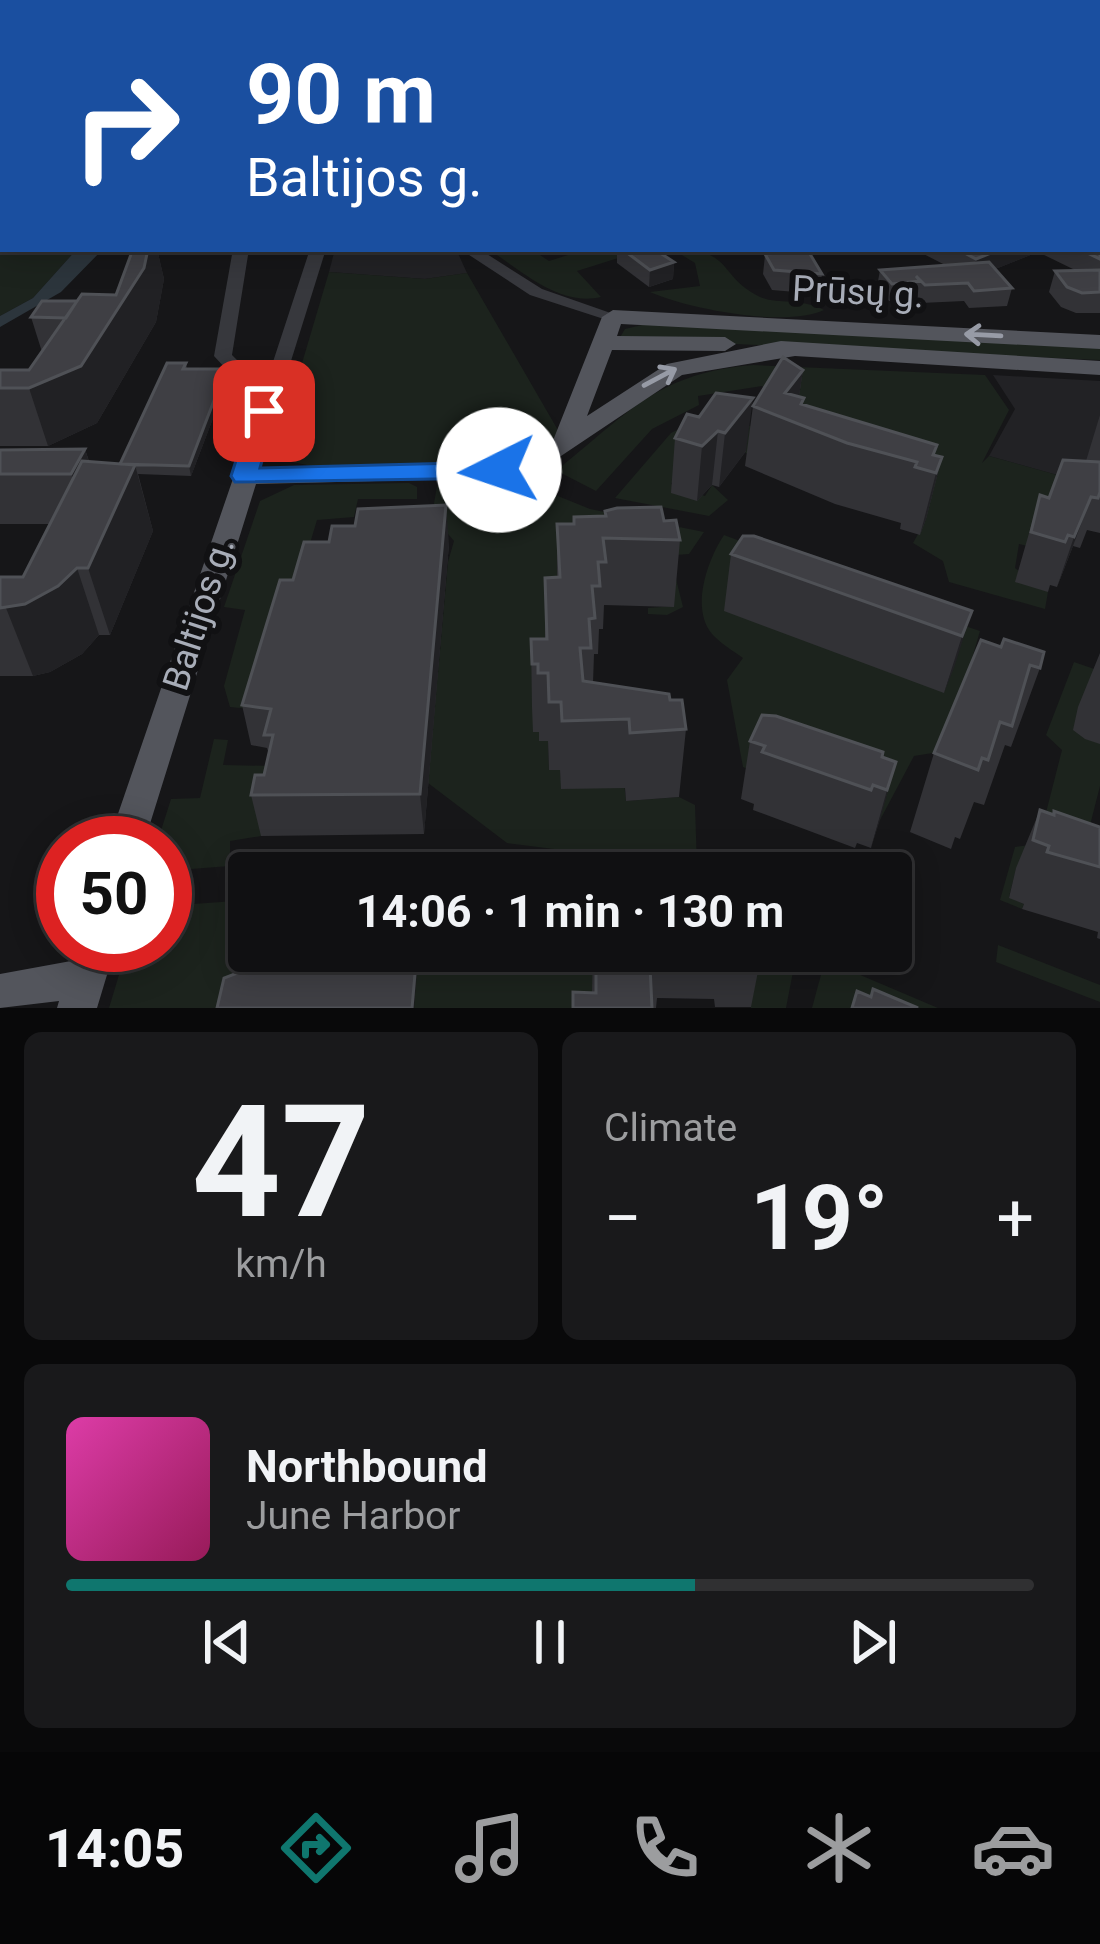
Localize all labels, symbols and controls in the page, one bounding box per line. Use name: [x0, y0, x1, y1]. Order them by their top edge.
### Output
text: 90 m: [246, 45, 436, 144]
icon: right: [48, 48, 204, 204]
text: Baltijos g.: [246, 146, 483, 209]
street label: Prūsų g.: [791, 268, 925, 316]
one-way arrow: [964, 323, 1003, 346]
pin: [213, 360, 315, 462]
one-way arrow: [641, 365, 677, 388]
icon: arrive: [231, 378, 297, 444]
position arrow: [436, 407, 562, 533]
street label: Baltijos g.: [155, 533, 243, 695]
speed limit sign: 50: [36, 816, 192, 972]
text: 14:06 · 1 min · 130 m: [356, 885, 784, 938]
text: 47: [191, 1071, 371, 1254]
text: Climate: [604, 1105, 737, 1151]
text: 19°: [750, 1166, 888, 1271]
text: −: [604, 1180, 642, 1257]
text: +: [997, 1180, 1034, 1257]
text: km/h: [235, 1241, 327, 1287]
text: Northbound: [246, 1440, 488, 1493]
text: June Harbor: [246, 1493, 461, 1539]
icon: previous: [194, 1609, 260, 1675]
icon: pause: [517, 1609, 583, 1675]
icon: next: [840, 1609, 906, 1675]
icon: directions: [274, 1806, 358, 1890]
icon: music: [448, 1806, 532, 1890]
icon: phone: [623, 1806, 707, 1890]
icon: climate: [797, 1806, 881, 1890]
icon: car: [971, 1806, 1055, 1890]
text: 14:05: [45, 1817, 184, 1880]

